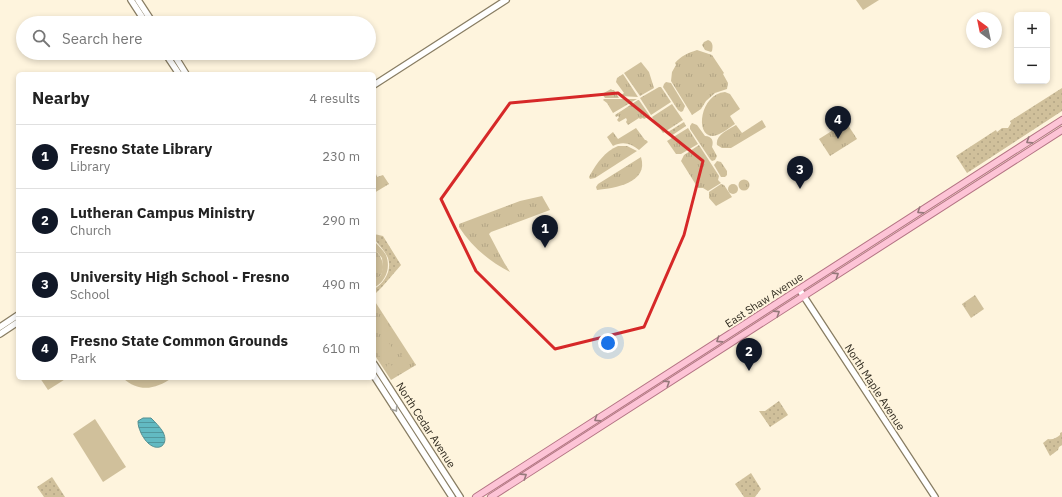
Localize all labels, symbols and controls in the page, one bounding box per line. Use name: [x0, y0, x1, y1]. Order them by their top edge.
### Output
north arrow: [966, 12, 1002, 48]
map controls: [1014, 12, 1050, 84]
button: +: [1014, 12, 1050, 48]
search box: [16, 16, 376, 60]
icon: search: [30, 27, 52, 49]
text: Search here: [62, 29, 142, 48]
button: −: [1014, 48, 1050, 84]
text: Nearby: [32, 87, 90, 109]
text: 4 results: [309, 90, 360, 107]
pin: 4: [825, 106, 851, 139]
one-way arrow: [1026, 136, 1033, 143]
text: Fresno State Library: [70, 139, 212, 158]
text: 1: [41, 148, 49, 165]
text: 230 m: [322, 148, 360, 165]
pin: 3: [787, 156, 813, 189]
text: Library: [70, 158, 110, 175]
text: Lutheran Campus Ministry: [70, 203, 255, 222]
one-way arrow: [917, 206, 924, 214]
text: 2: [41, 212, 49, 229]
text: 290 m: [322, 212, 360, 229]
pin: 1: [532, 215, 558, 248]
text: Church: [70, 222, 111, 239]
text: University High School - Fresno: [70, 267, 289, 286]
street label: East Shaw Avenue: [722, 270, 806, 330]
one-way arrow: [832, 272, 839, 279]
text: 3: [41, 276, 49, 293]
text: 490 m: [322, 276, 360, 293]
text: School: [70, 286, 110, 303]
one-way arrow: [773, 310, 780, 318]
text: Fresno State Common Grounds: [70, 331, 288, 350]
your location: [598, 333, 618, 353]
one-way arrow: [716, 336, 723, 343]
pin: 2: [736, 338, 762, 371]
text: 4: [41, 340, 49, 357]
text: 610 m: [322, 340, 360, 357]
street label: North Maple Avenue: [842, 341, 908, 433]
text: Park: [70, 350, 96, 367]
street label: North Cedar Avenue: [393, 380, 459, 470]
one-way arrow: [663, 381, 670, 388]
one-way arrow: [390, 405, 398, 412]
one-way arrow: [595, 414, 602, 421]
one-way arrow: [520, 473, 527, 481]

